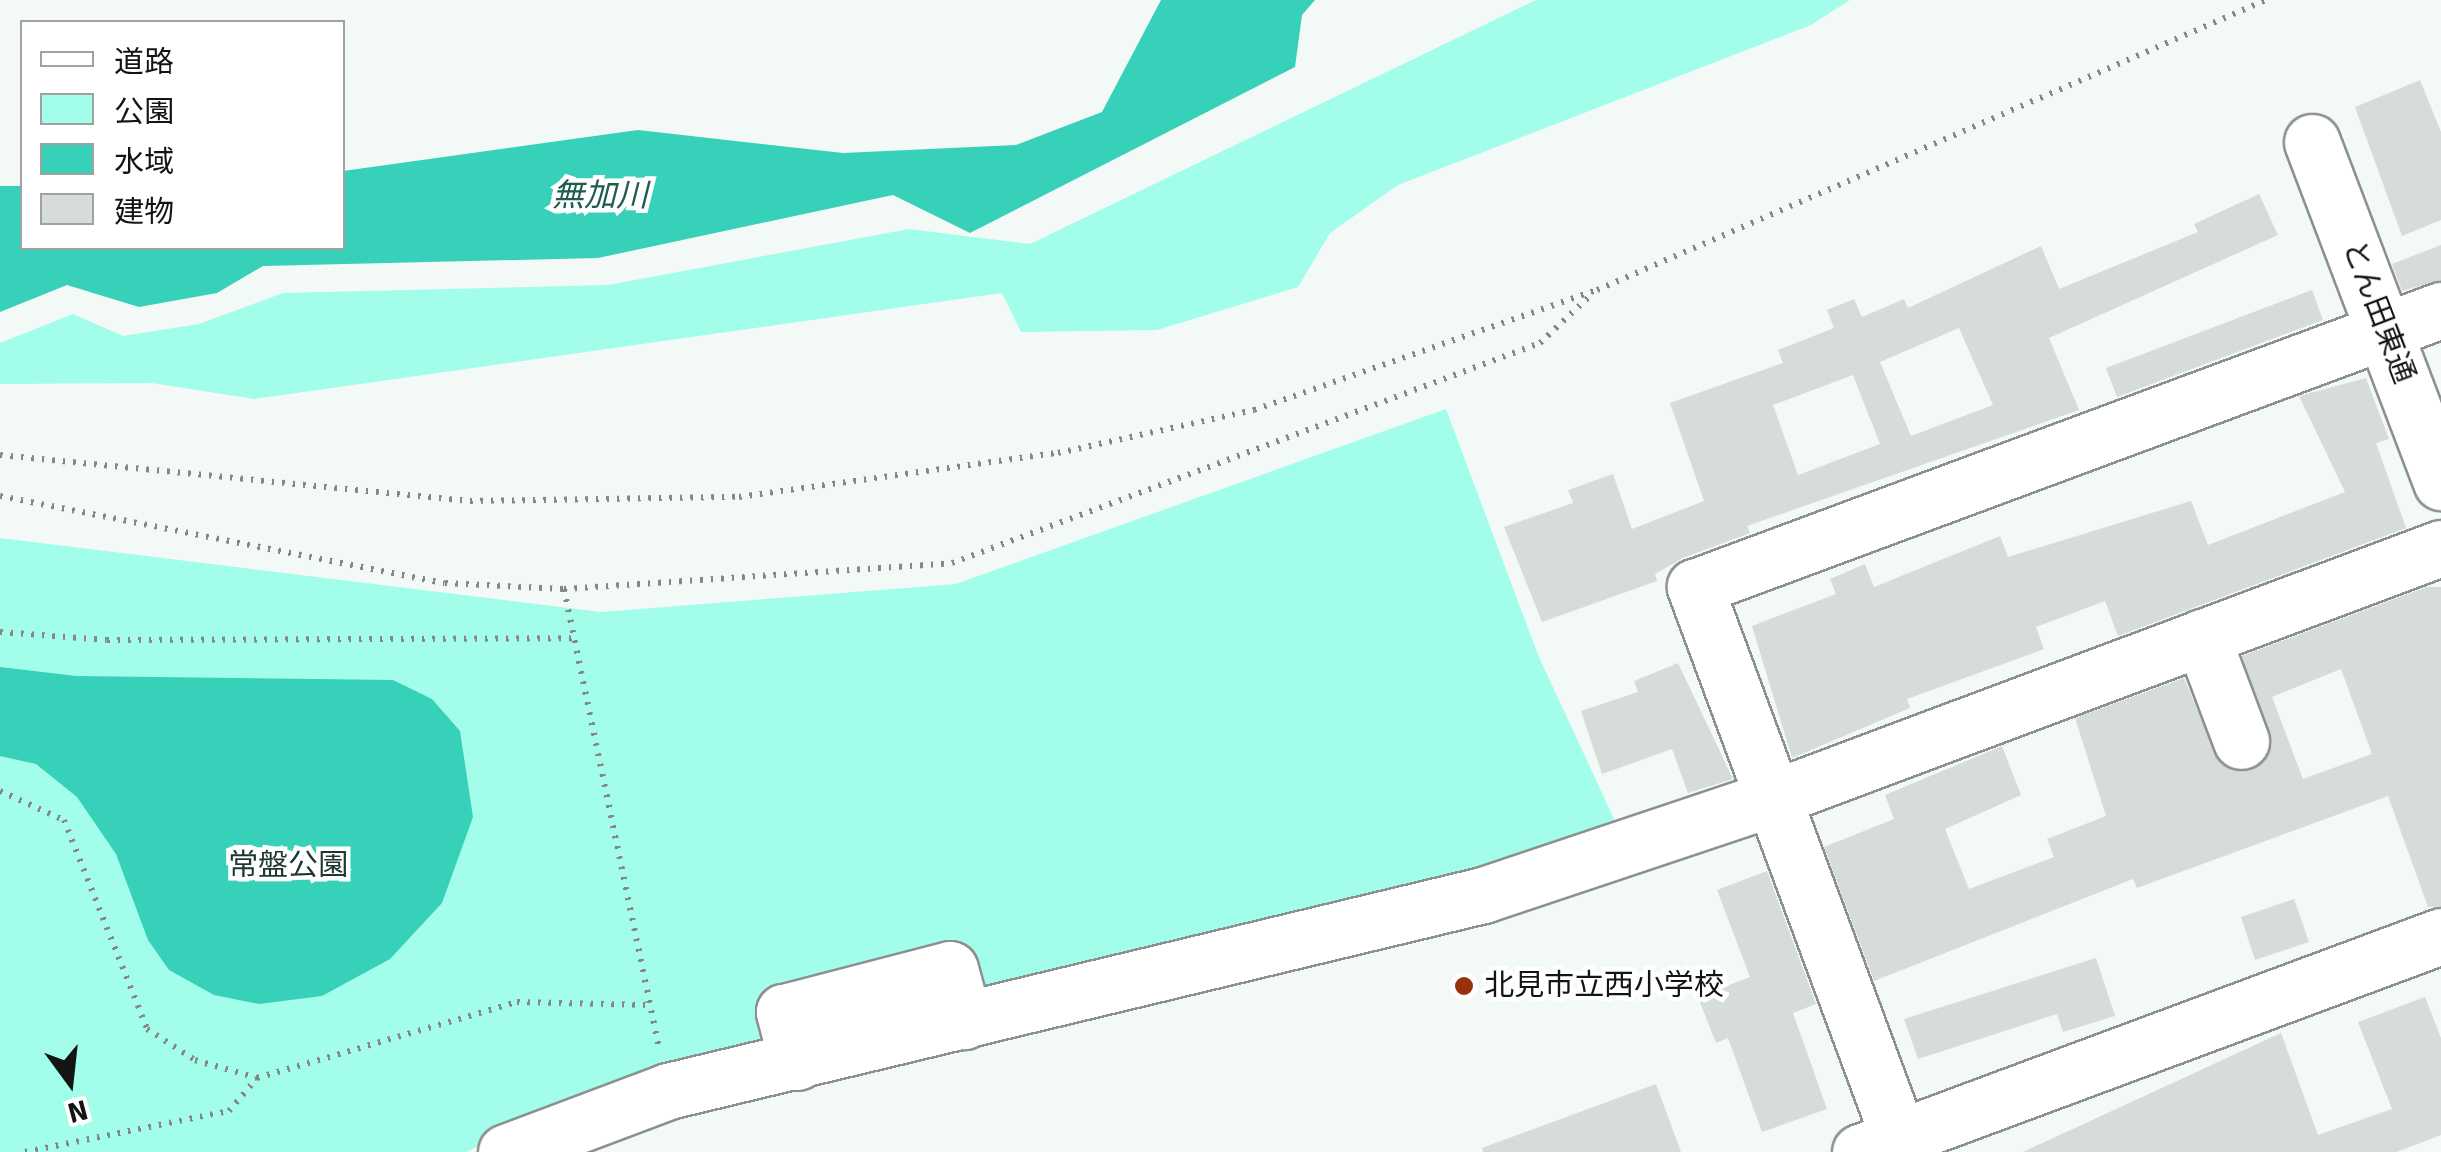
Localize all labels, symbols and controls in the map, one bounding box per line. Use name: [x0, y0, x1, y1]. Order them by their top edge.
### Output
legend: [20, 20, 345, 250]
text: 道路: [114, 44, 174, 81]
text: 公園: [114, 94, 174, 131]
text: 水域: [114, 144, 174, 181]
water label: 無加川: [552, 177, 648, 215]
text: 建物: [114, 194, 174, 231]
street label: とん田東通: [2334, 236, 2422, 388]
park label: 常盤公園: [228, 848, 348, 884]
place label: 北見市立西小学校: [1484, 968, 1724, 1004]
marker: 北見市立西小学校: [1453, 975, 1475, 997]
north arrow: [20, 1032, 120, 1132]
text: N: [64, 1092, 92, 1130]

